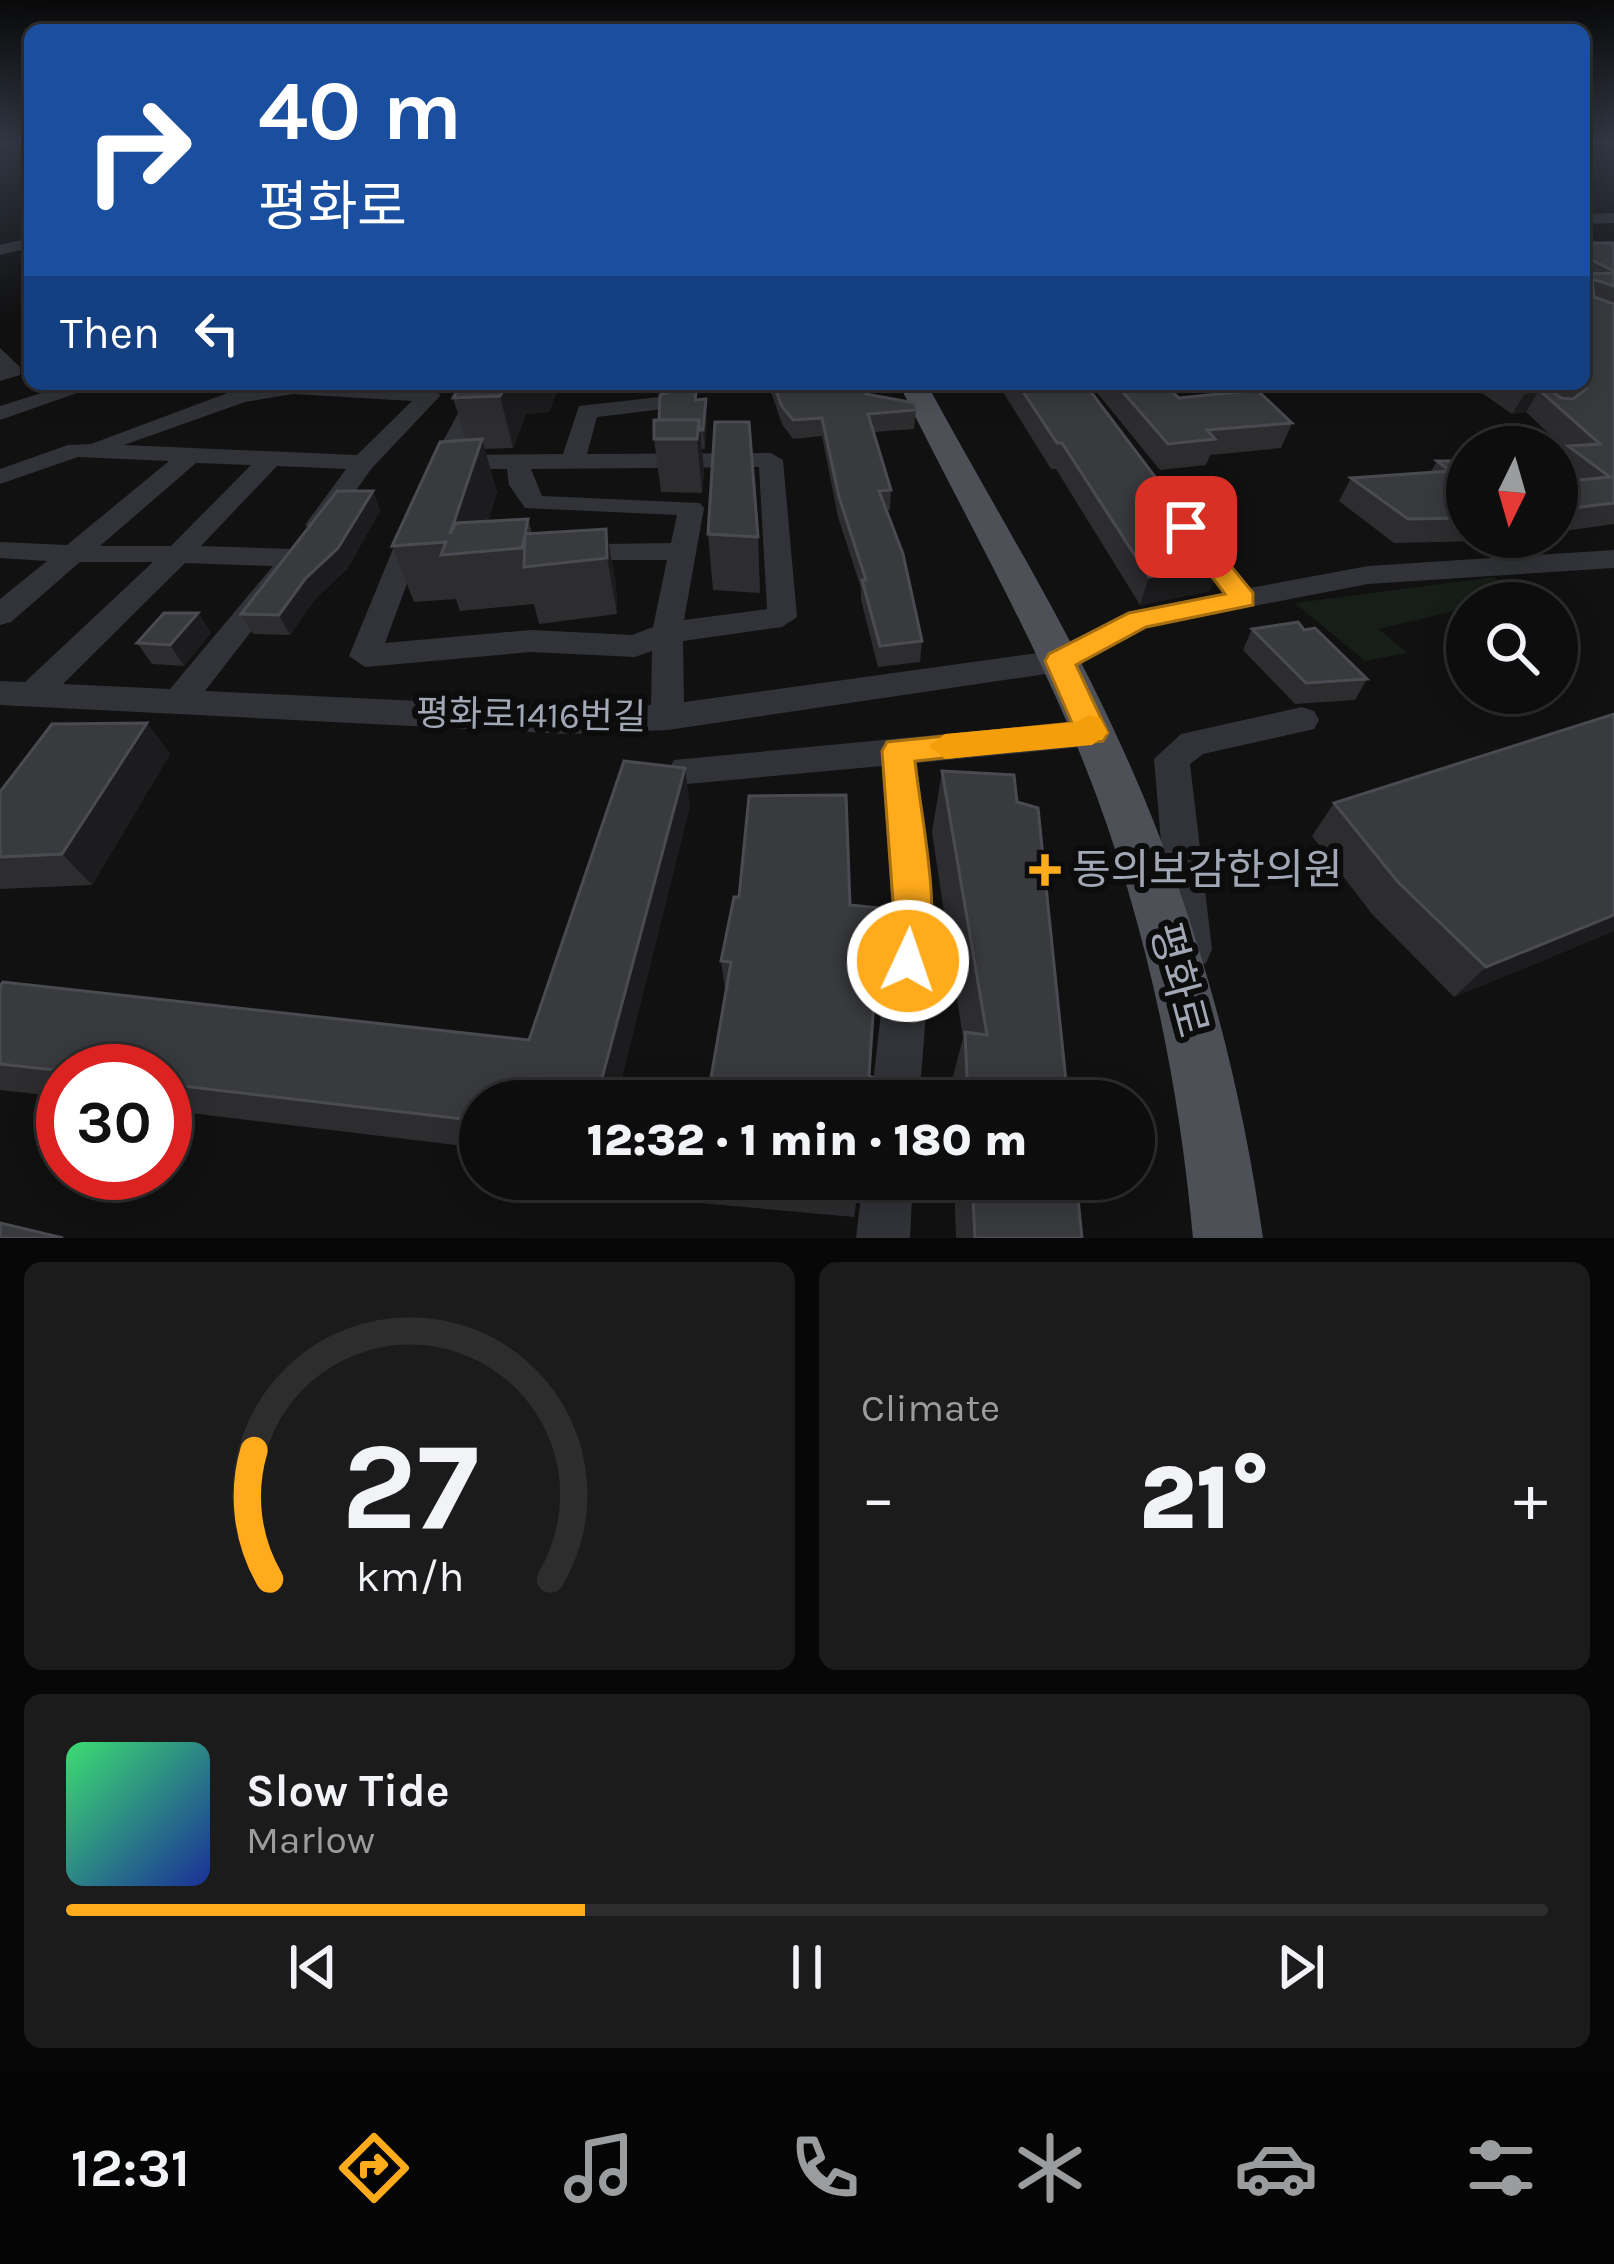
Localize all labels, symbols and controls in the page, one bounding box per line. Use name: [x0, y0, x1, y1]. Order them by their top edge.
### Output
text: 40 m: [258, 62, 462, 160]
icon: right: [60, 72, 216, 228]
text: 평화로: [258, 175, 407, 239]
icon: left: [184, 300, 250, 366]
text: Then: [60, 307, 160, 359]
north arrow: [1446, 426, 1578, 558]
map controls: [1446, 426, 1578, 714]
pin: [1135, 476, 1237, 578]
icon: arrive: [1153, 494, 1219, 560]
button: search: [1446, 582, 1578, 714]
street label: 평화로1416번길: [416, 692, 646, 738]
place label: 동의보감한의원: [1072, 845, 1342, 895]
marker: 동의보감한의원: [1029, 854, 1061, 886]
position arrow: [845, 898, 971, 1024]
street label: 평화로: [1140, 918, 1218, 1042]
speed limit sign: 30: [36, 1044, 192, 1200]
text: 12:32 · 1 min · 180 m: [587, 1114, 1027, 1166]
text: Climate: [861, 1385, 1000, 1431]
text: 27: [341, 1414, 478, 1559]
text: 21°: [1139, 1445, 1270, 1551]
text: −: [861, 1459, 896, 1537]
text: +: [1513, 1459, 1548, 1537]
text: km/h: [355, 1552, 464, 1602]
text: Slow Tide: [246, 1765, 450, 1817]
text: Marlow: [246, 1817, 375, 1863]
icon: previous: [280, 1934, 346, 2000]
icon: pause: [774, 1934, 840, 2000]
icon: next: [1268, 1934, 1334, 2000]
icon: directions: [332, 2126, 416, 2210]
icon: music: [557, 2126, 641, 2210]
icon: phone: [783, 2126, 867, 2210]
icon: climate: [1008, 2126, 1092, 2210]
icon: car: [1234, 2126, 1318, 2210]
icon: filters: [1459, 2126, 1543, 2210]
text: 12:31: [71, 2136, 190, 2200]

